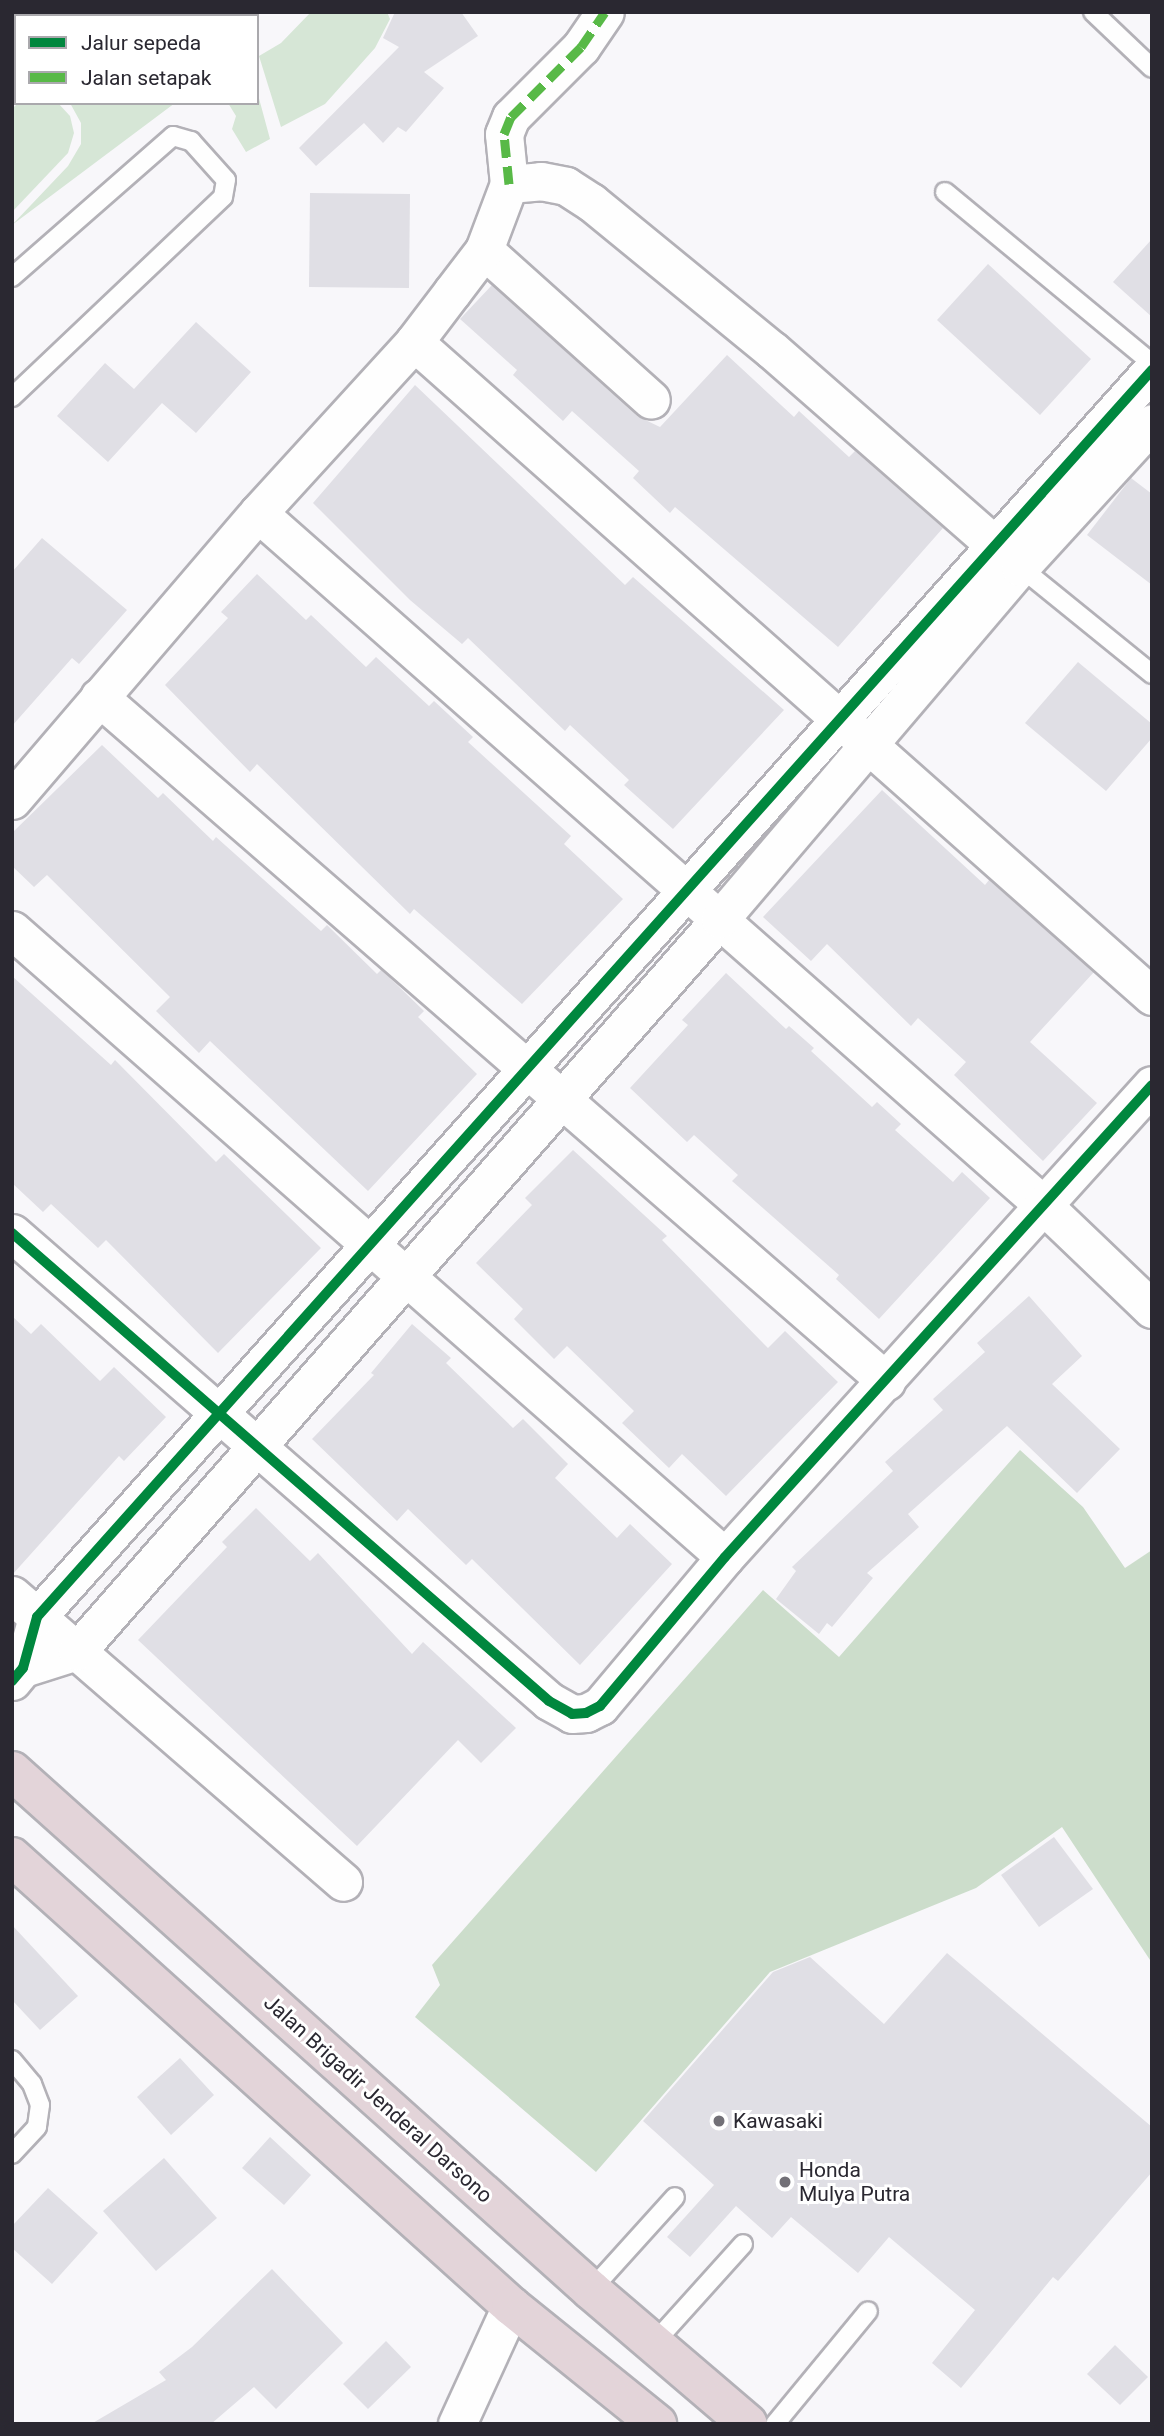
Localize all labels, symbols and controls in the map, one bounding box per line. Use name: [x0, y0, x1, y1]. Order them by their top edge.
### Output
legend: [14, 14, 259, 105]
text: Jalur sepeda: [81, 31, 201, 55]
text: Jalan setapak: [81, 66, 211, 90]
street label: Jalan Brigadir Jenderal Darsono: [259, 1990, 497, 2208]
place label: Kawasaki: [733, 2108, 823, 2134]
marker: Kawasaki: [711, 2113, 727, 2129]
place label: Honda Mulya Putra: [799, 2157, 910, 2207]
marker: Honda Mulya Putra: [777, 2174, 793, 2190]

